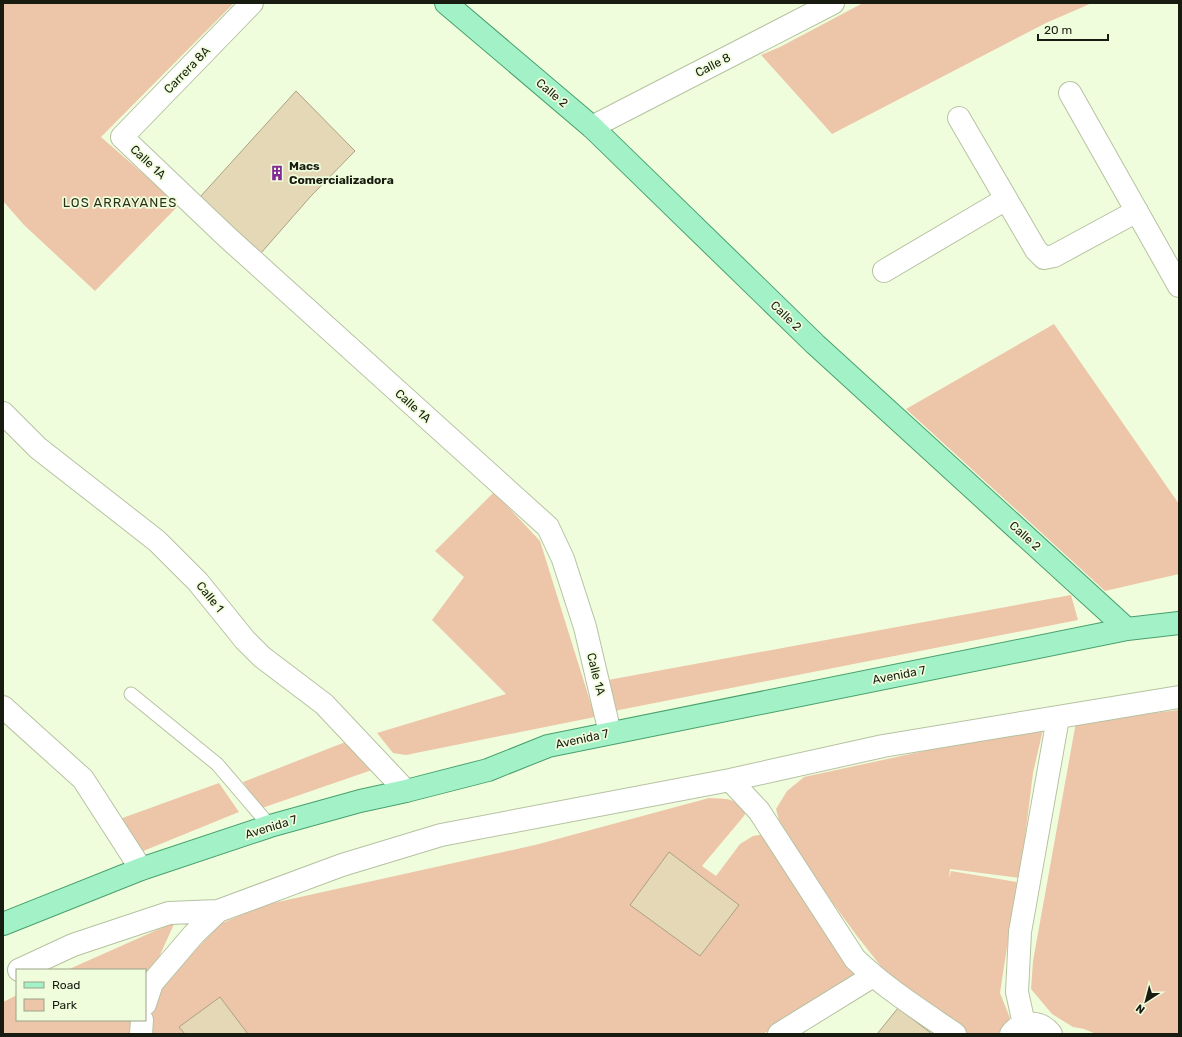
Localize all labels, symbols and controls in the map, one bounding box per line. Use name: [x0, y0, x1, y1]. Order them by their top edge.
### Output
scale bar: [1038, 16, 1108, 42]
text: 20 m: [1044, 23, 1072, 37]
street label: Carrera 8A: [161, 44, 213, 96]
street label: Calle 8: [693, 50, 733, 80]
street label: Calle 2: [533, 76, 571, 110]
street label: Calle 1A: [127, 142, 169, 182]
place label: Macs Comercializadora: [289, 159, 394, 187]
building icon: Macs Comercializadora: [268, 164, 286, 182]
district label: LOS ARRAYANES: [63, 195, 177, 210]
street label: Calle 2: [768, 298, 804, 334]
street label: Calle 1A: [392, 386, 434, 426]
street label: Calle 2: [1007, 518, 1043, 554]
street label: Calle 1: [193, 579, 227, 615]
street label: Calle 1A: [584, 651, 608, 697]
street label: Avenida 7: [871, 663, 927, 687]
street label: Avenida 7: [554, 727, 610, 751]
street label: Avenida 7: [243, 812, 299, 842]
legend: [16, 969, 146, 1021]
text: Road: [52, 978, 80, 992]
north arrow: [1126, 981, 1166, 1021]
text: Park: [52, 998, 78, 1012]
text: N: [1133, 1001, 1147, 1016]

